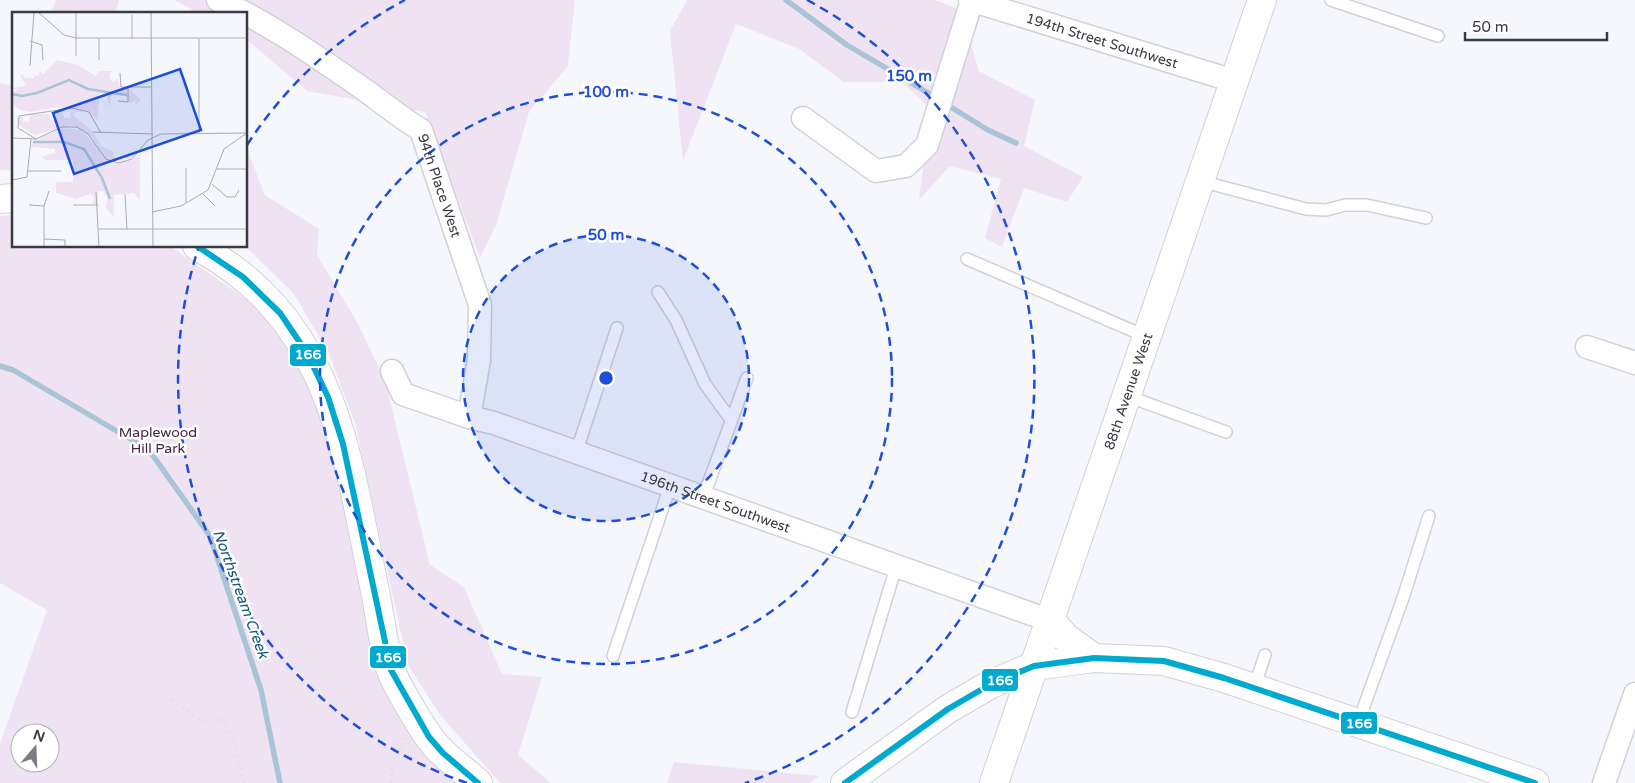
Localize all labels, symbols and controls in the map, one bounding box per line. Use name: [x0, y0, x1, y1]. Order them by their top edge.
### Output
street label: 194th Street Southwest: [1024, 10, 1180, 72]
scale bar: [1465, 10, 1608, 42]
inset map: [12, 12, 248, 248]
text: 50 m: [1472, 18, 1509, 36]
text: 150 m: [886, 67, 932, 85]
text: 100 m: [583, 83, 629, 101]
street label: 94th Place West: [414, 132, 465, 240]
text: 50 m: [588, 226, 624, 244]
street label: 88th Avenue West: [1101, 330, 1157, 452]
line badge: 166: [289, 343, 327, 367]
text: 166: [295, 346, 321, 363]
centre of rings: [597, 369, 615, 387]
park label: Maplewood Hill Park: [119, 424, 197, 457]
street label: 196th Street Southwest: [638, 468, 793, 537]
water label: Northstream Creek: [209, 527, 273, 662]
line badge: 166: [369, 645, 407, 669]
text: 166: [375, 649, 401, 666]
line badge: 166: [981, 668, 1019, 692]
text: 166: [987, 672, 1013, 689]
line badge: 166: [1340, 711, 1378, 735]
text: 166: [1346, 715, 1372, 732]
north arrow: [10, 723, 60, 773]
text: N: [31, 726, 47, 746]

